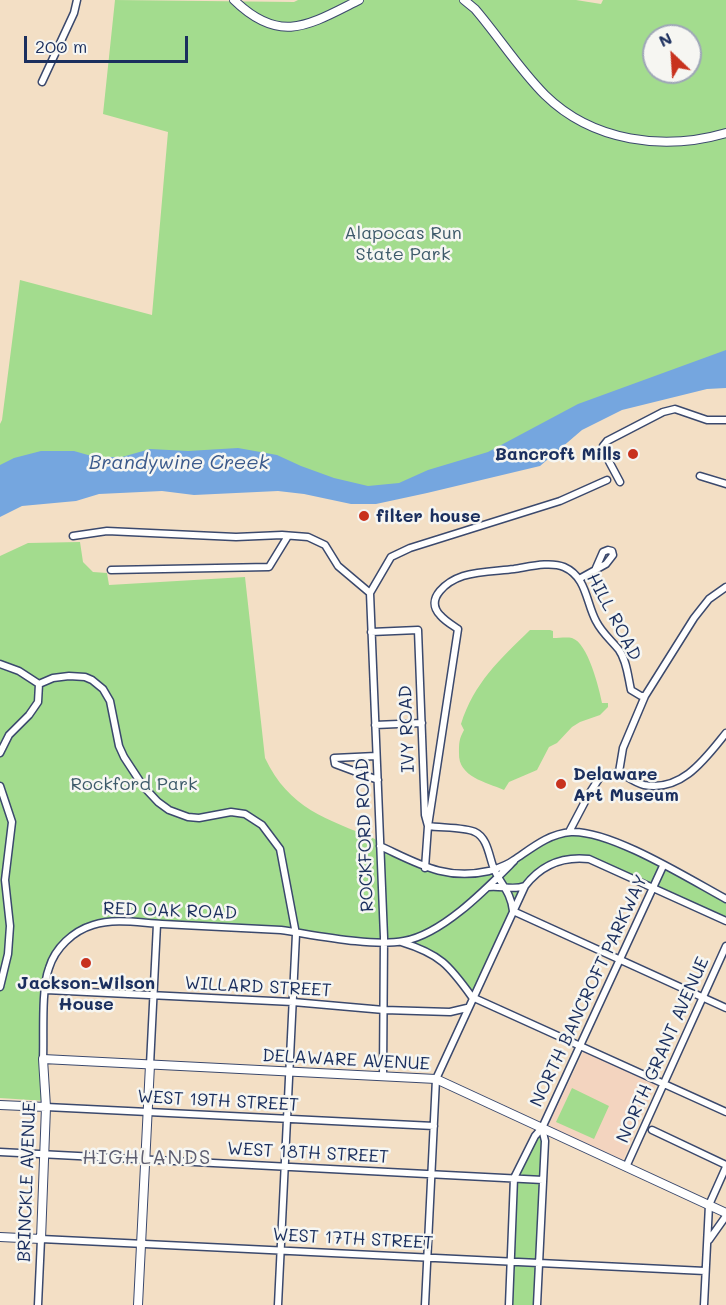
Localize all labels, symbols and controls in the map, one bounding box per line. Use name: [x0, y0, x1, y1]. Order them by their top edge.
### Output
scale bar: [27, 24, 190, 62]
north arrow: [642, 24, 702, 84]
text: N: [655, 27, 675, 51]
text: 200 m: [35, 34, 87, 58]
park label: Alapocas Run State Park: [344, 222, 462, 264]
place label: Bancroft Mills: [495, 443, 621, 465]
marker: Bancroft Mills: [626, 447, 640, 461]
water label: Brandywine Creek: [89, 451, 269, 475]
place label: filter house: [376, 505, 481, 527]
marker: filter house: [357, 509, 371, 523]
street label: HILL ROAD: [582, 570, 646, 664]
street label: IVY ROAD: [395, 685, 419, 773]
street label: ROCKFORD ROAD: [352, 758, 378, 912]
place label: Delaware Art Museum: [573, 763, 679, 806]
park label: Rockford Park: [70, 773, 198, 795]
marker: Delaware Art Museum: [554, 777, 568, 791]
street label: NORTH BANCROFT PARKWAY: [526, 871, 652, 1111]
street label: RED OAK ROAD: [103, 898, 237, 924]
street label: NORTH GRANT AVENUE: [612, 954, 714, 1146]
marker: Jackson-Wilson House: [79, 956, 93, 970]
place label: Jackson-Wilson House: [17, 972, 155, 1014]
street label: WILLARD STREET: [184, 972, 332, 1002]
street label: DELAWARE AVENUE: [262, 1045, 430, 1075]
street label: WEST 19TH STREET: [137, 1086, 299, 1116]
street label: BRINCKLE AVENUE: [13, 1101, 41, 1263]
street label: WEST 18TH STREET: [227, 1138, 389, 1168]
district label: HIGHLANDS: [82, 1146, 212, 1170]
street label: WEST 17TH STREET: [272, 1224, 434, 1254]

